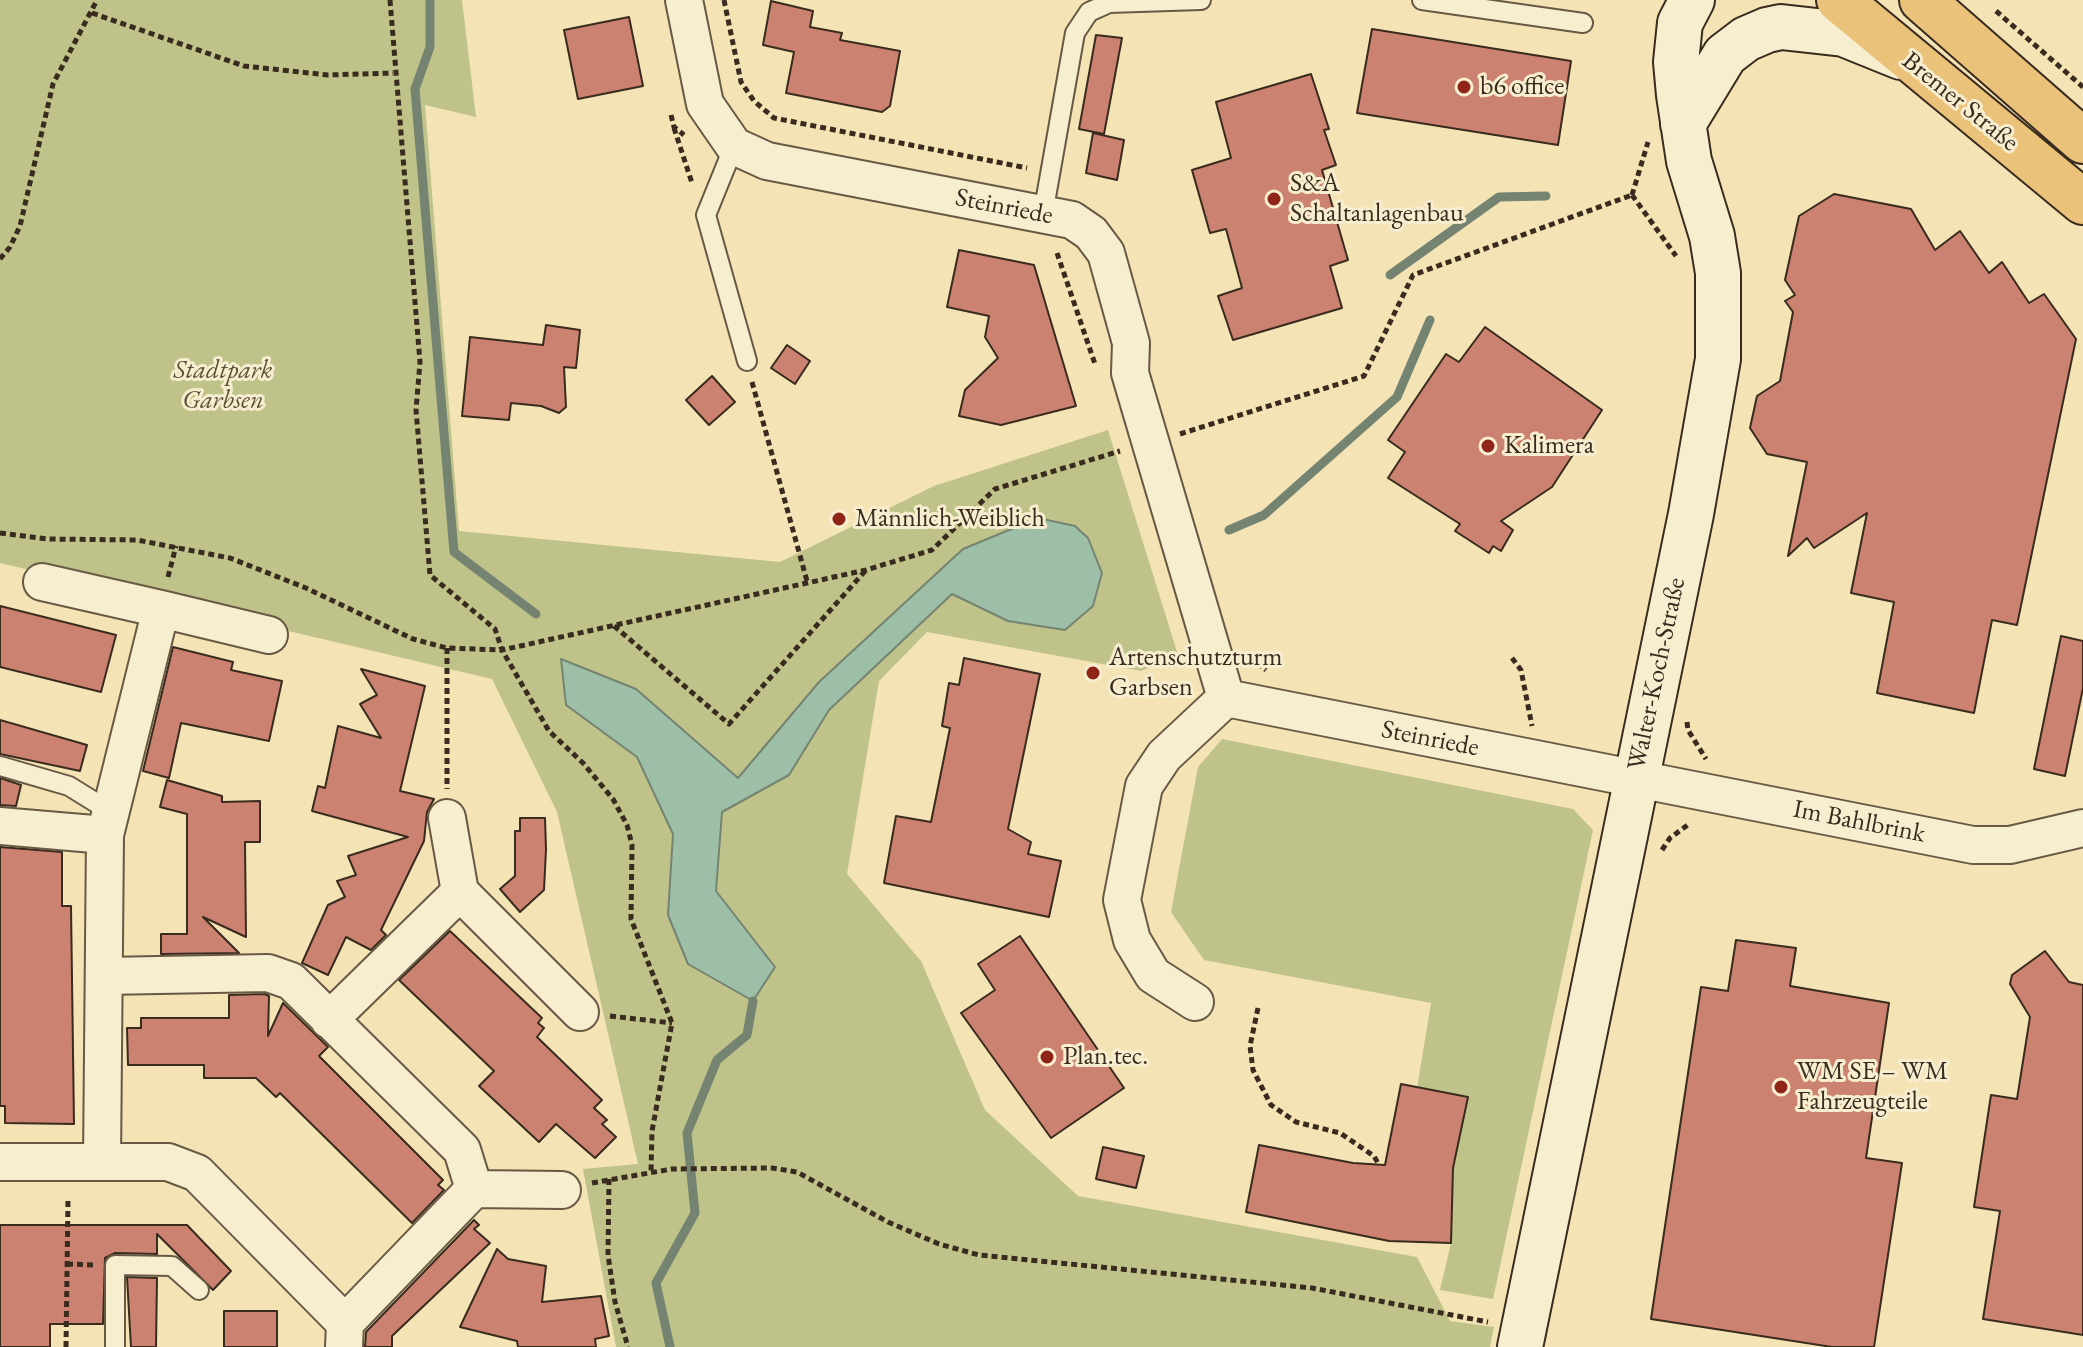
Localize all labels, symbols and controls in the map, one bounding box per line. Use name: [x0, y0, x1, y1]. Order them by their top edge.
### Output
street label: Bremer Straße: [1895, 46, 2025, 158]
place label: b6 office: [1480, 71, 1564, 103]
marker: b6 office: [1455, 78, 1473, 96]
place label: S&A Schaltanlagenbau: [1290, 168, 1464, 230]
street label: Steinriede: [953, 182, 1055, 232]
marker: S&A Schaltanlagenbau: [1265, 190, 1283, 208]
park label: Stadtpark Garbsen: [174, 355, 272, 416]
place label: Kalimera: [1504, 430, 1594, 462]
marker: Kalimera: [1479, 437, 1497, 455]
place label: Männlich-Weiblich: [855, 503, 1045, 535]
marker: Männlich-Weiblich: [830, 510, 848, 528]
street label: Walter-Koch-Straße: [1621, 575, 1693, 773]
place label: Artenschutzturm Garbsen: [1109, 642, 1283, 704]
marker: Artenschutzturm Garbsen: [1084, 664, 1102, 682]
street label: Steinriede: [1379, 714, 1481, 764]
street label: Im Bahlbrink: [1790, 794, 1928, 850]
place label: Plan.tec.: [1063, 1041, 1148, 1073]
marker: Plan.tec.: [1038, 1048, 1056, 1066]
place label: WM SE – WM Fahrzeugteile: [1797, 1056, 1948, 1118]
marker: WM SE – WM Fahrzeugteile: [1772, 1078, 1790, 1096]

